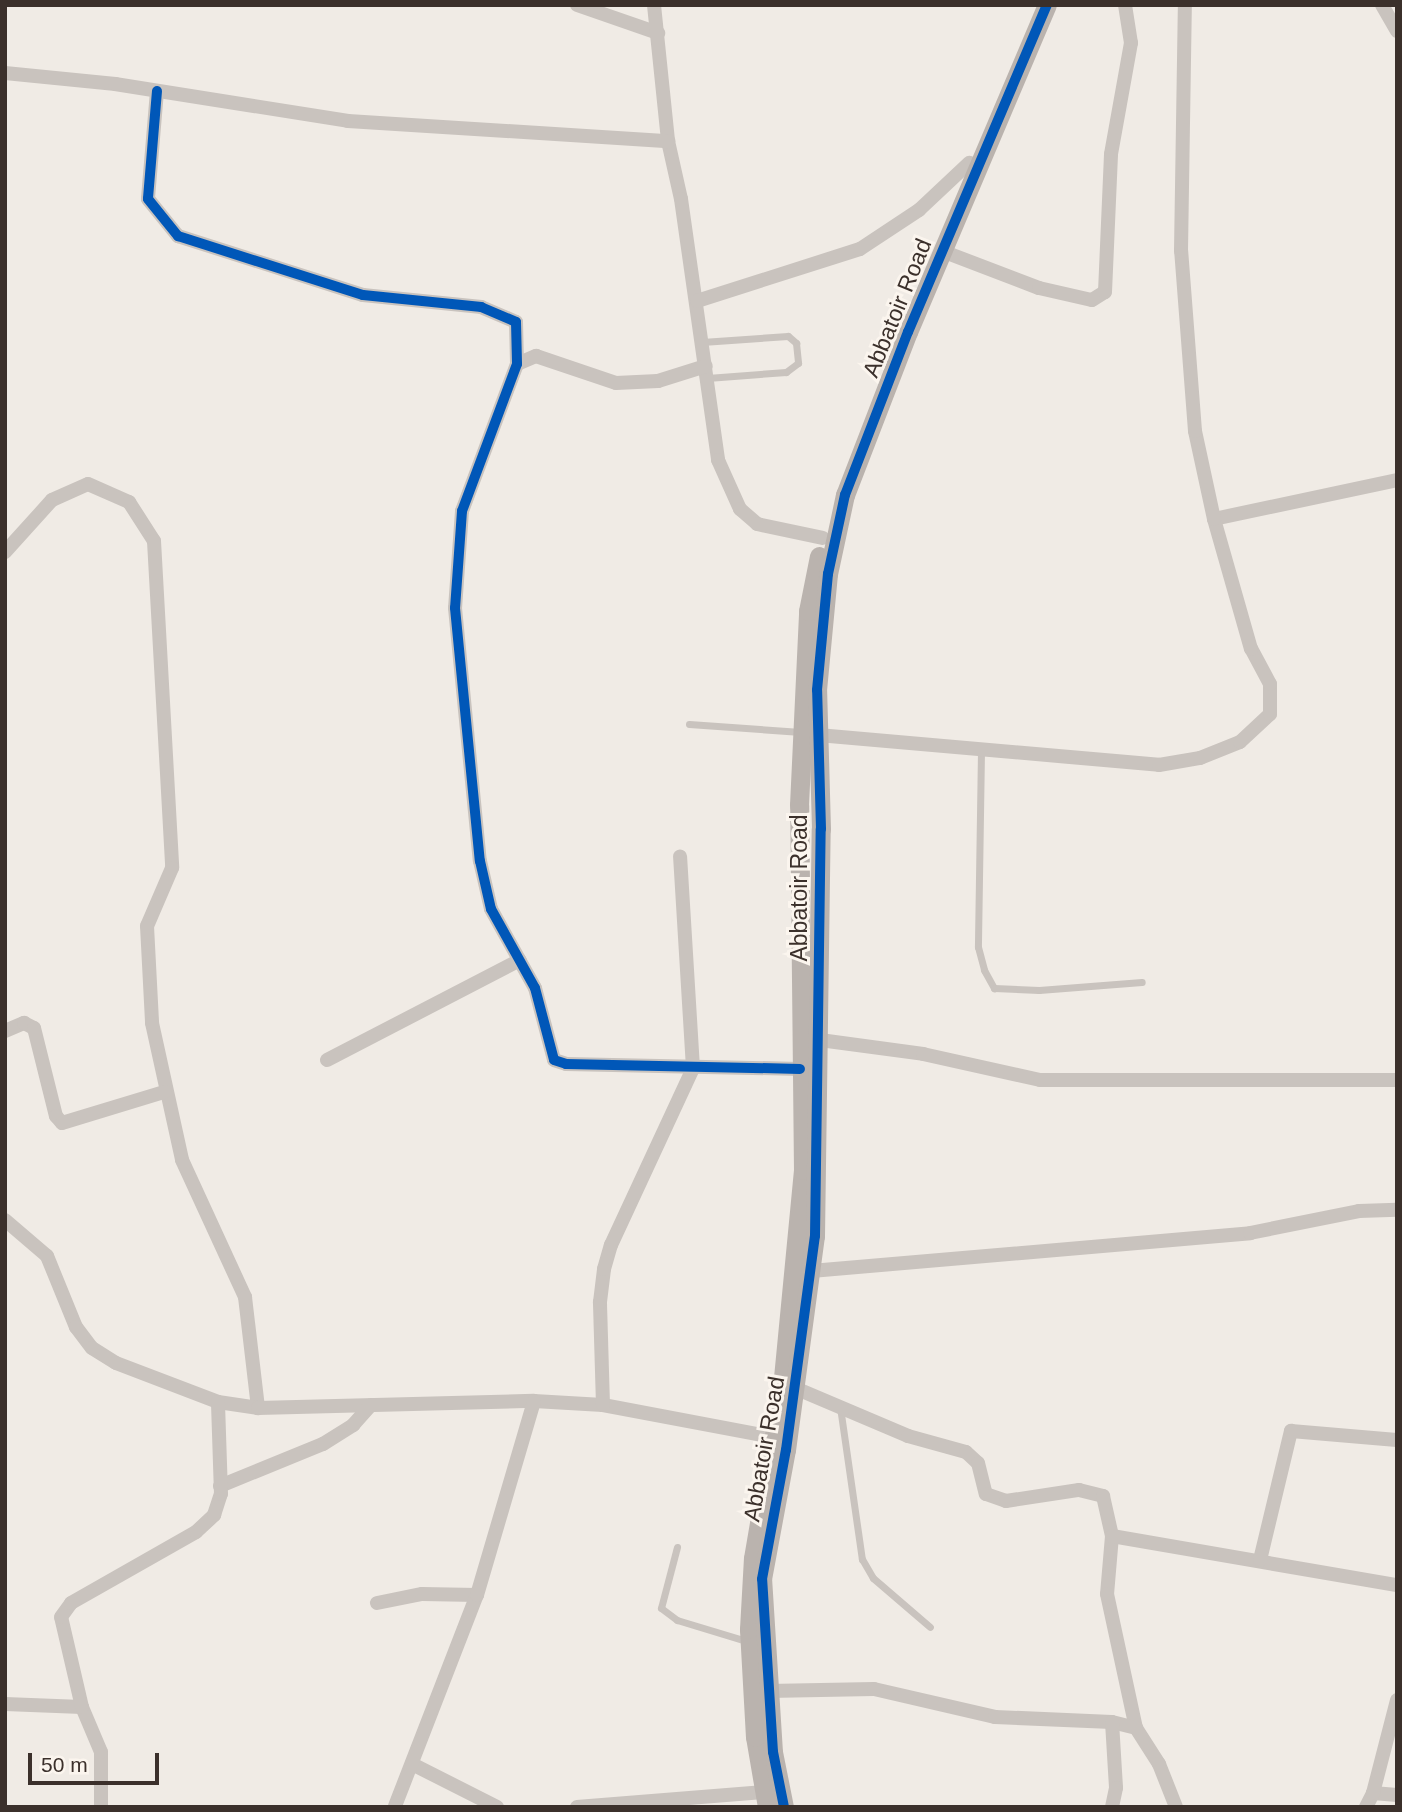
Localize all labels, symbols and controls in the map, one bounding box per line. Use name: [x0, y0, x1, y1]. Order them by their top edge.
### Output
street label: Abbatoir Road: [857, 235, 937, 381]
street label: Abbatoir Road: [785, 814, 813, 962]
street label: Abbatoir Road: [738, 1374, 790, 1524]
scale bar: [32, 1738, 163, 1782]
text: 50 m: [41, 1753, 88, 1776]

